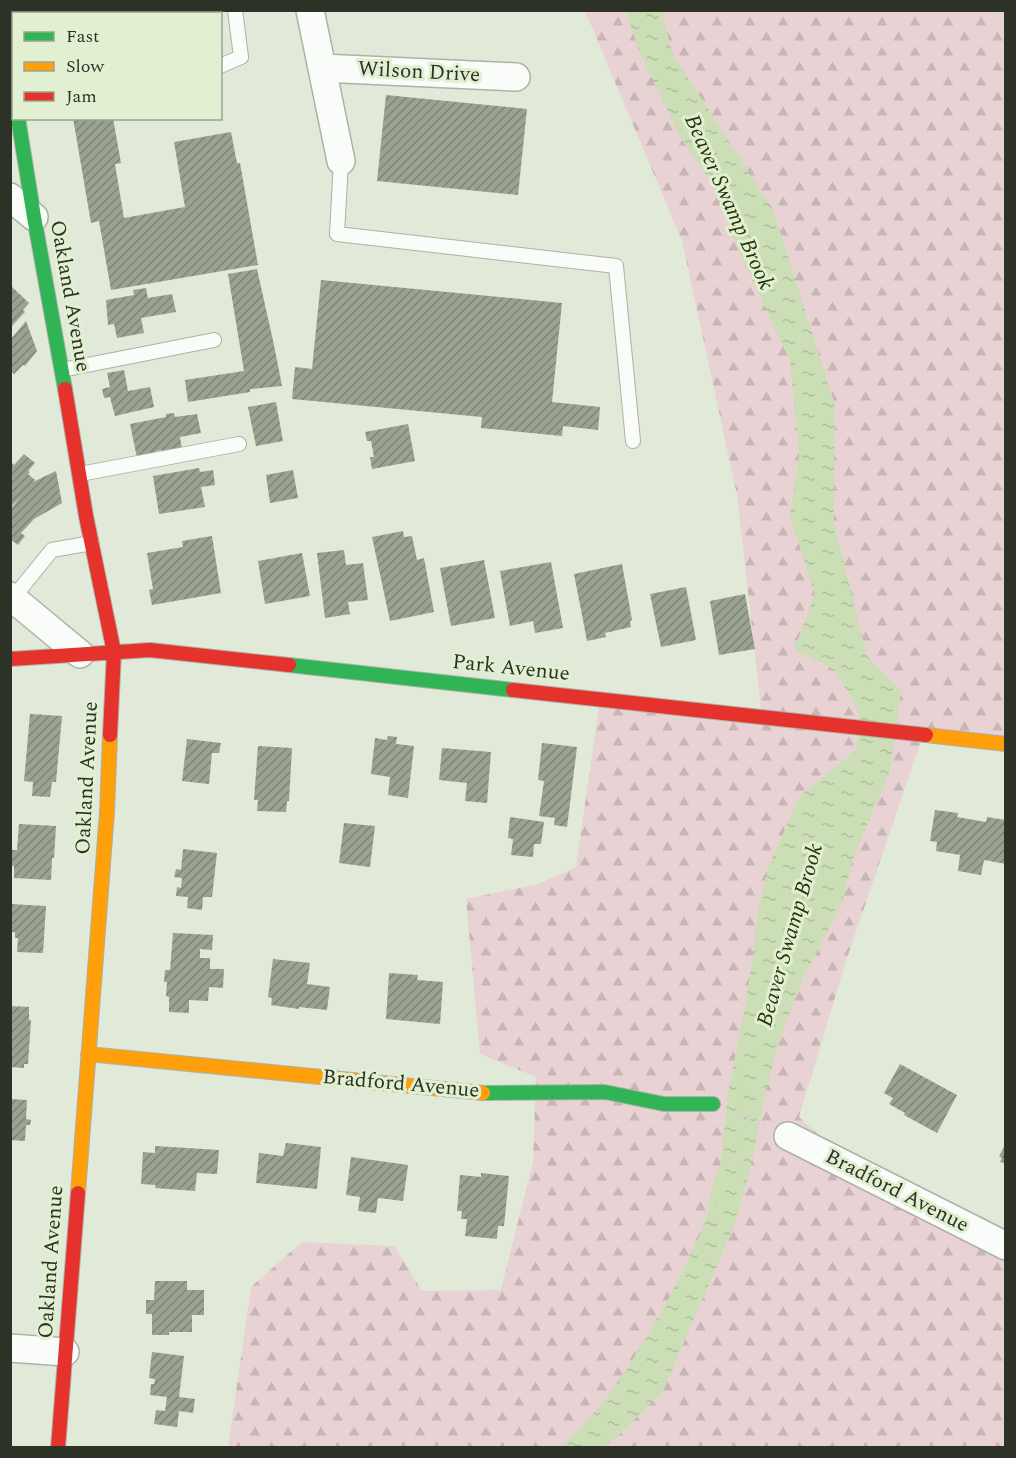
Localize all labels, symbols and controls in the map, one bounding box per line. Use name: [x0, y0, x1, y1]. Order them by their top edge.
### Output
legend: [12, 12, 222, 120]
text: Fast: [66, 23, 99, 50]
text: Slow: [66, 53, 105, 80]
street label: Wilson Drive: [357, 53, 481, 91]
text: Jam: [66, 83, 97, 110]
water label: Beaver Swamp Brook: [675, 109, 783, 295]
street label: Oakland Avenue: [41, 218, 99, 374]
street label: Park Avenue: [451, 646, 571, 690]
street label: Oakland Avenue: [67, 700, 107, 856]
water label: Beaver Swamp Brook: [748, 839, 832, 1031]
street label: Bradford Avenue: [321, 1061, 481, 1107]
street label: Bradford Avenue: [820, 1141, 974, 1241]
street label: Oakland Avenue: [30, 1184, 72, 1340]

